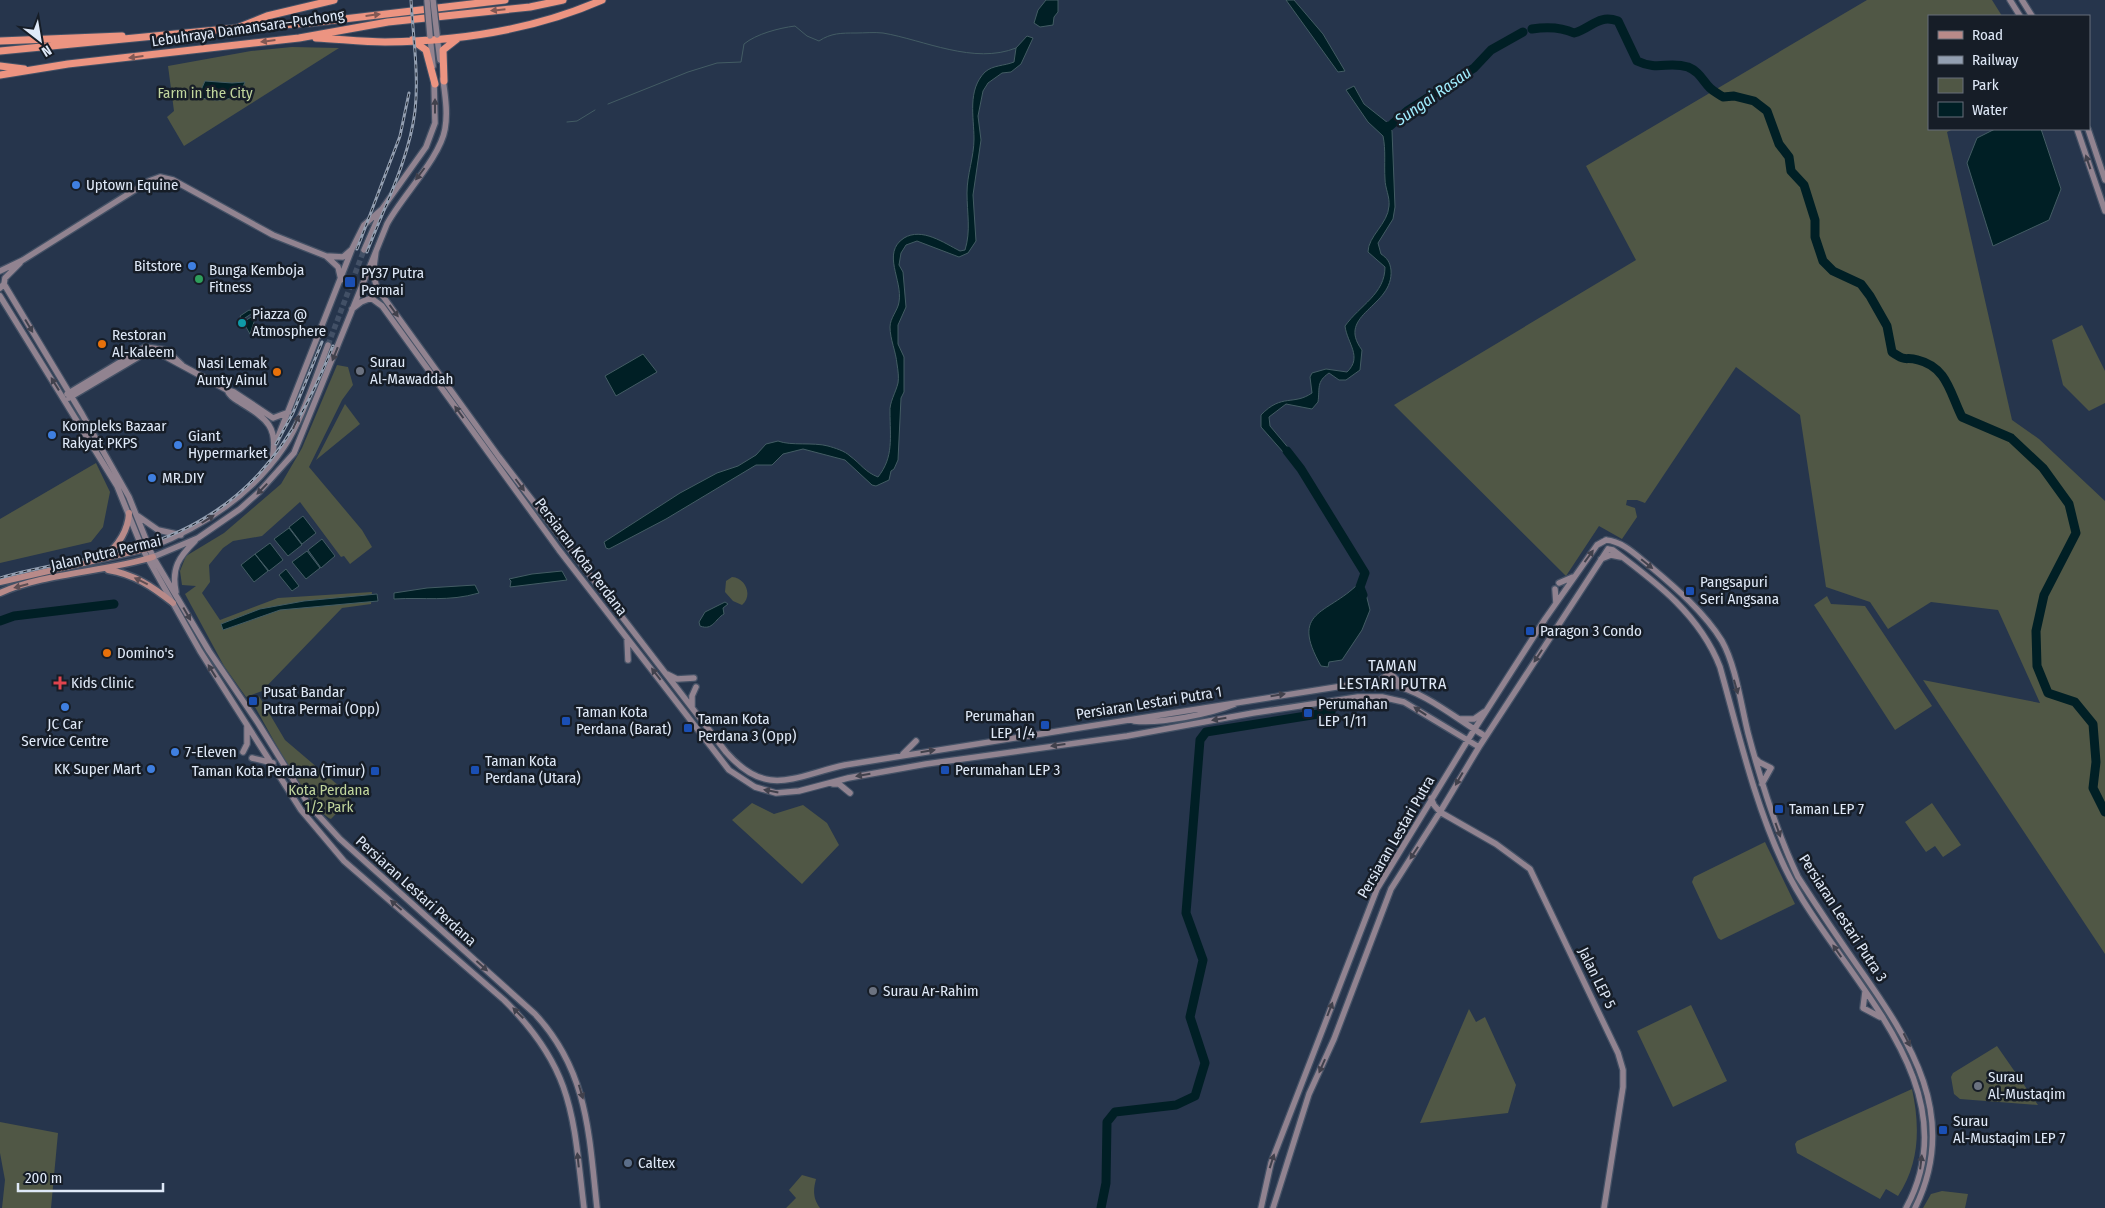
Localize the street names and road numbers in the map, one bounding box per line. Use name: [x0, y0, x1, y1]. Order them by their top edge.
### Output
street label: Lebuhraya Damansara–Puchong: [150, 6, 346, 50]
street label: Persiaran Kota Perdana: [531, 495, 631, 619]
street label: Jalan Putra Permai: [49, 532, 163, 574]
street label: Persiaran Lestari Putra 1: [1075, 683, 1223, 723]
street label: Persiaran Lestari Putra: [1354, 773, 1438, 901]
street label: Persiaran Lestari Perdana: [352, 832, 480, 950]
street label: Persiaran Lestari Putra 3: [1795, 851, 1891, 985]
street label: Jalan LEP 5: [1574, 944, 1620, 1012]

